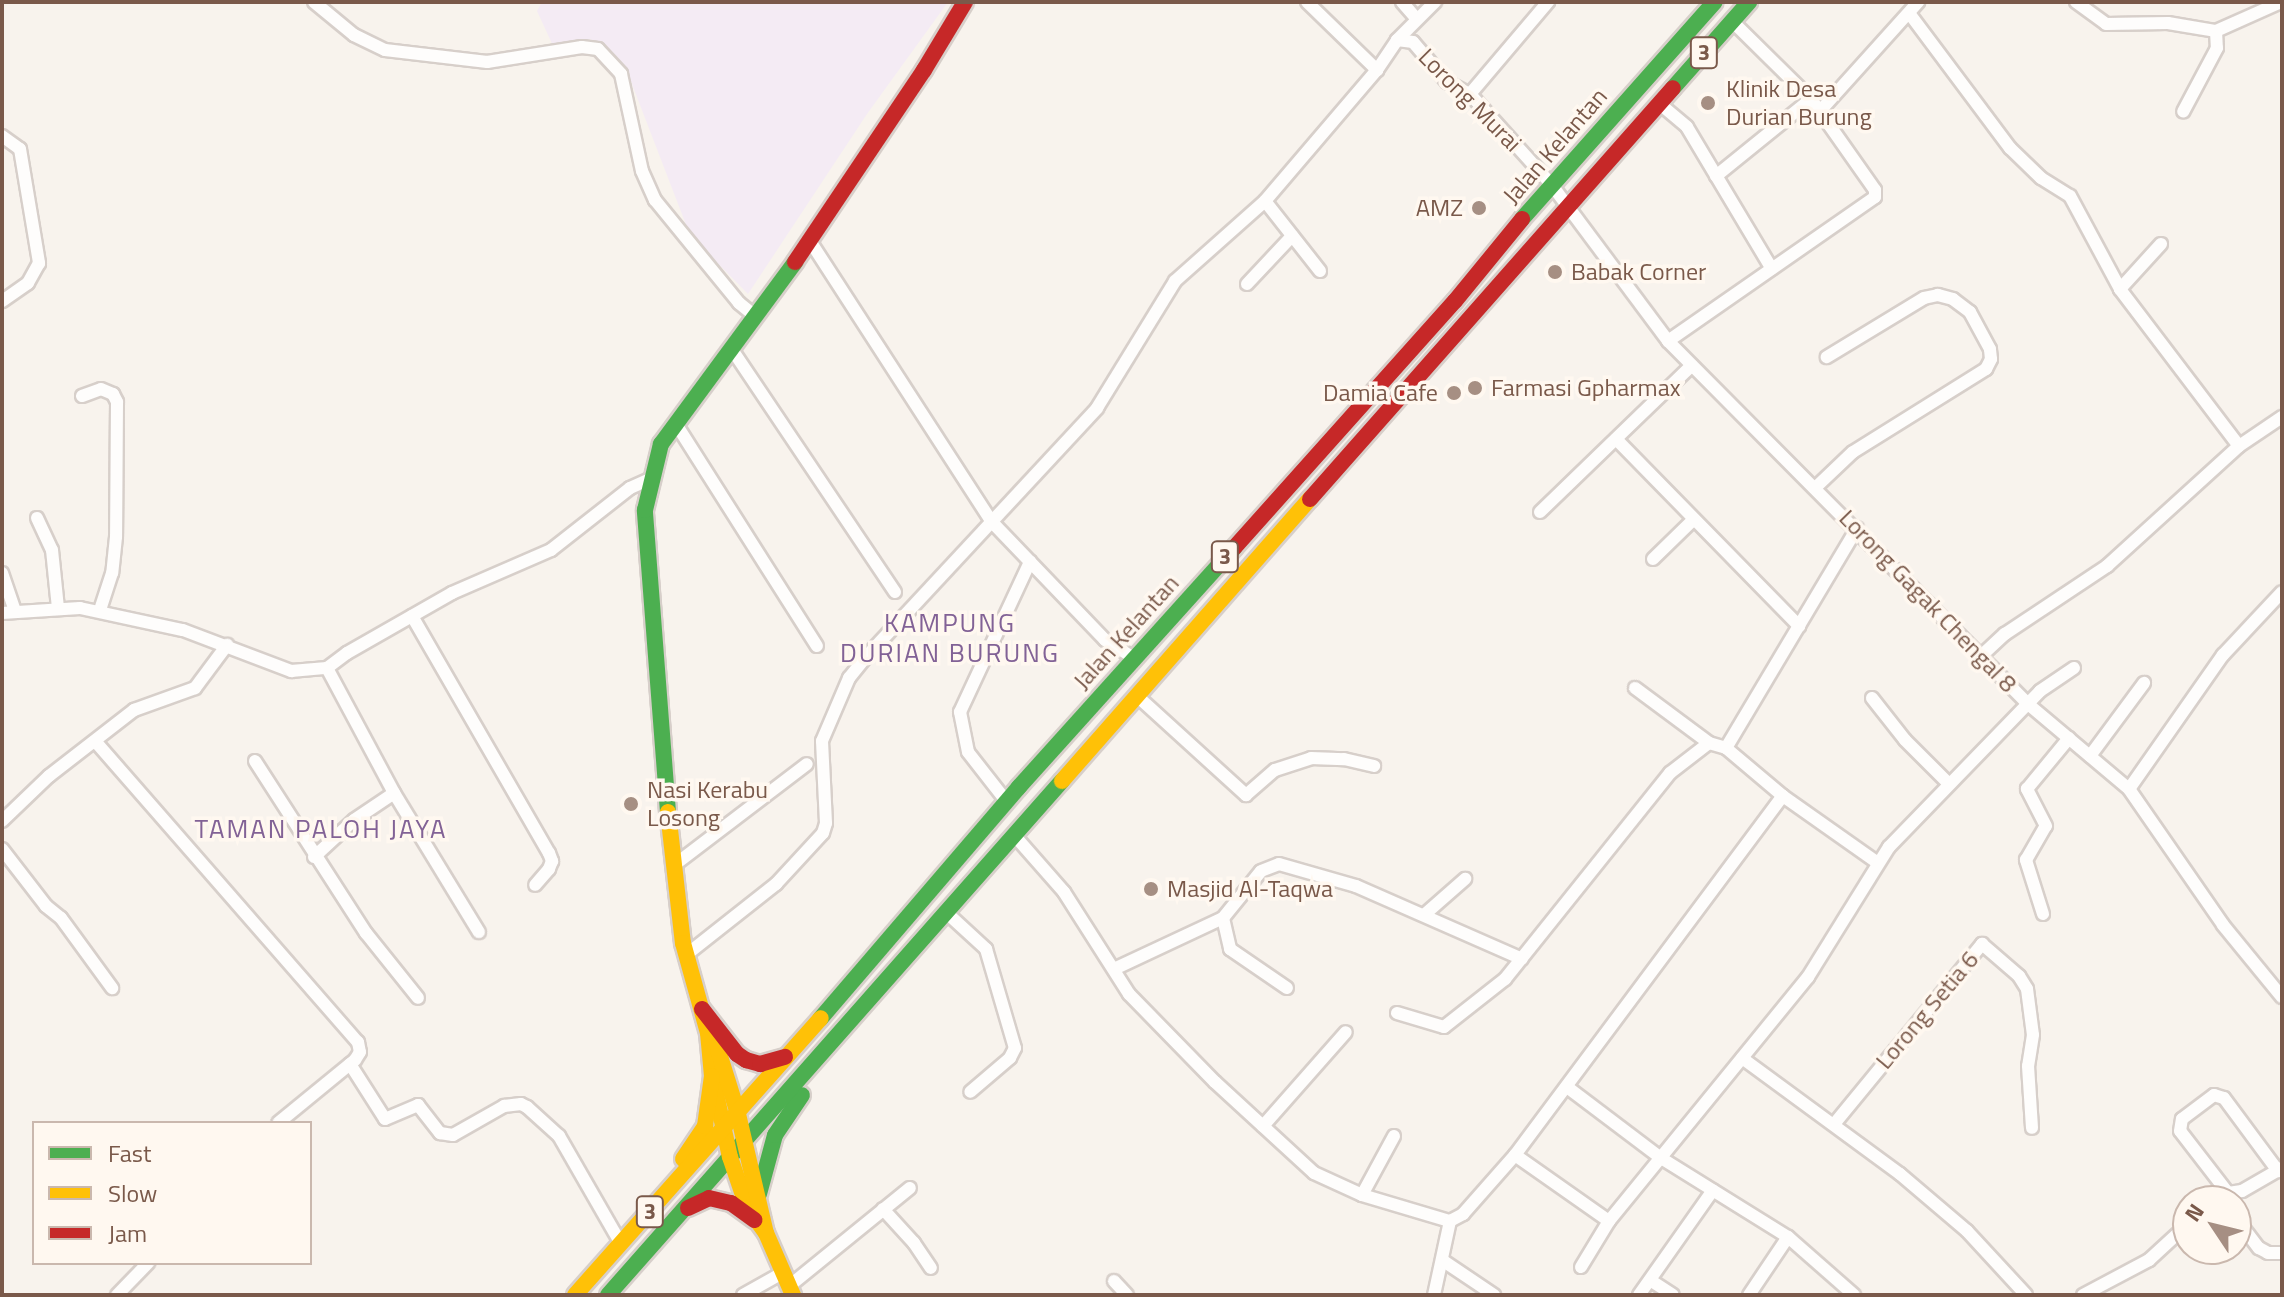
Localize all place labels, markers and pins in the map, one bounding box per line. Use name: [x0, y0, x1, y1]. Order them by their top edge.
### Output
place label: Klinik Desa Durian Burung: [1726, 75, 1872, 131]
marker: Klinik Desa Durian Burung: [1697, 92, 1719, 114]
place label: AMZ: [1416, 194, 1463, 222]
marker: AMZ: [1470, 199, 1488, 217]
place label: Babak Corner: [1571, 258, 1706, 286]
marker: Babak Corner: [1546, 263, 1564, 281]
place label: Farmasi Gpharmax: [1491, 374, 1681, 402]
place label: Damia Cafe: [1323, 379, 1438, 407]
marker: Farmasi Gpharmax: [1466, 379, 1484, 397]
marker: Damia Cafe: [1445, 384, 1463, 402]
place label: Nasi Kerabu Losong: [647, 776, 768, 832]
marker: Nasi Kerabu Losong: [622, 795, 640, 813]
place label: Masjid Al-Taqwa: [1167, 875, 1333, 903]
marker: Masjid Al-Taqwa: [1142, 880, 1160, 898]

